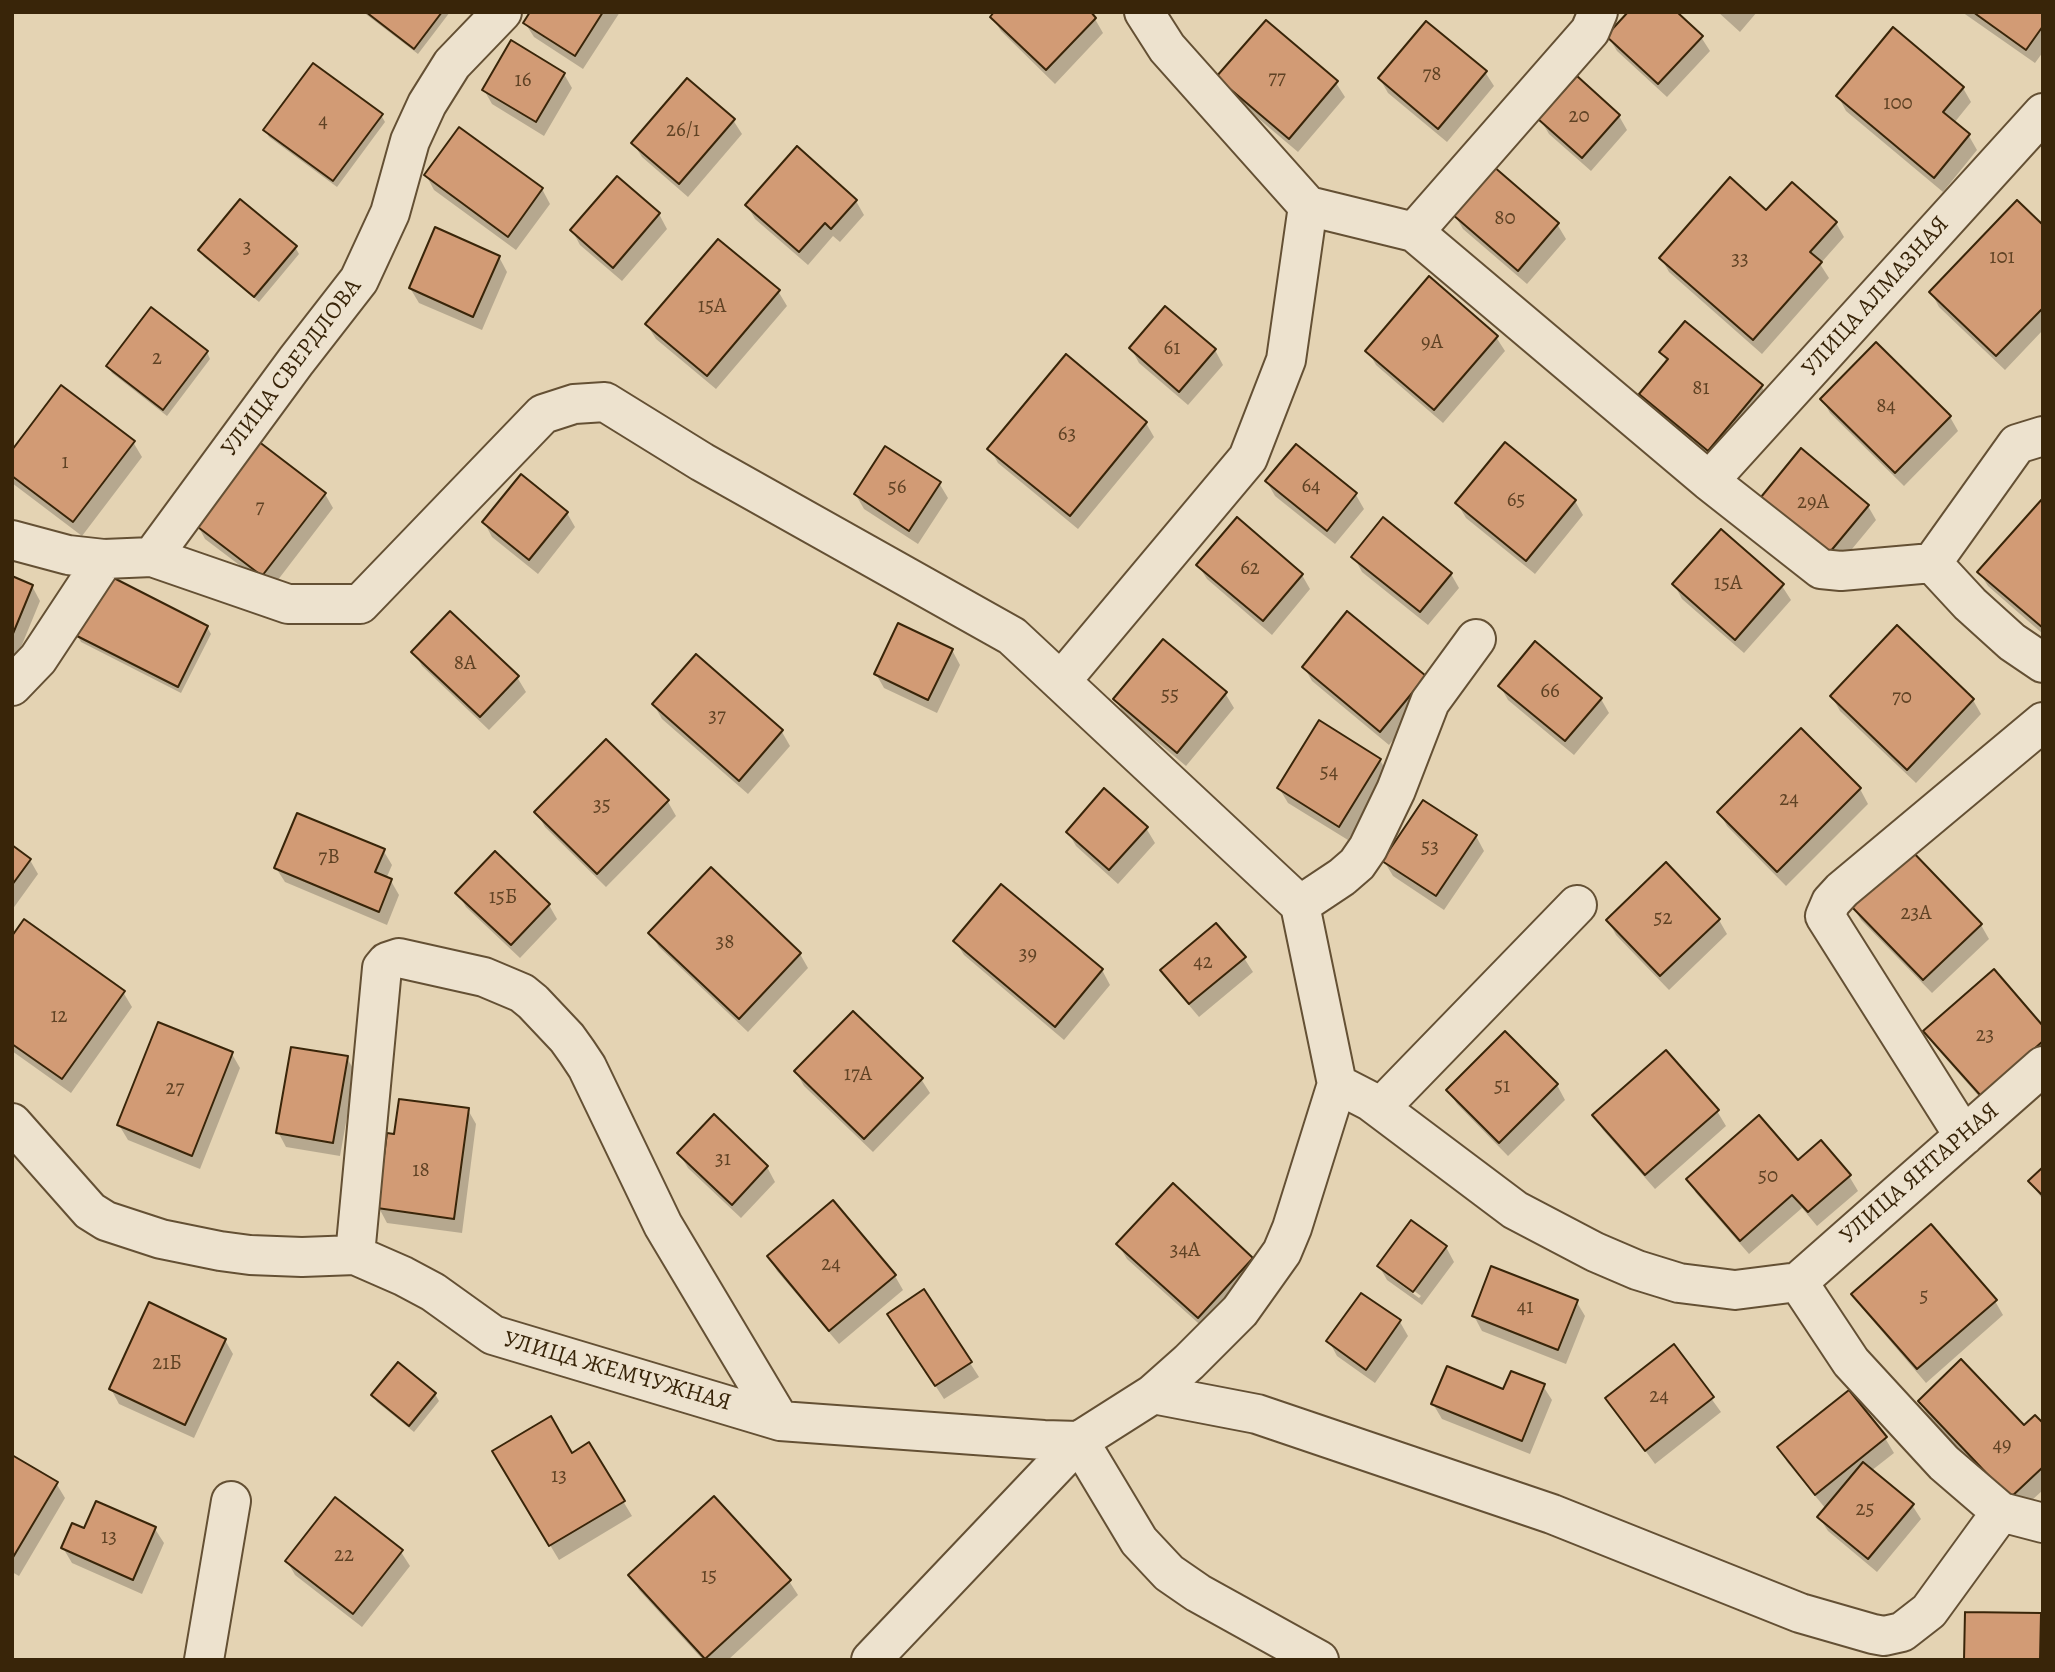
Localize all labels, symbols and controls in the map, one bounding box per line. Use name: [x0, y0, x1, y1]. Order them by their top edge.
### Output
house number: 78: [1422, 62, 1442, 88]
house number: 77: [1268, 66, 1286, 92]
house number: 16: [515, 68, 531, 94]
house number: 100: [1883, 91, 1913, 117]
house number: 20: [1568, 104, 1590, 130]
house number: 4: [318, 109, 328, 135]
house number: 26/1: [666, 118, 700, 144]
house number: 80: [1494, 206, 1516, 232]
street label: УЛИЦА АЛМАЗНАЯ: [1796, 211, 1956, 383]
house number: 3: [243, 235, 251, 261]
house number: 101: [1989, 245, 2015, 271]
house number: 33: [1731, 247, 1749, 273]
street label: УЛИЦА СВЕРДЛОВА: [216, 273, 368, 463]
house number: 15А: [698, 294, 726, 320]
house number: 9А: [1421, 330, 1443, 356]
house number: 61: [1164, 336, 1180, 362]
house number: 2: [152, 346, 162, 372]
house number: 81: [1692, 376, 1710, 402]
house number: 84: [1876, 394, 1896, 420]
house number: 63: [1058, 422, 1076, 448]
house number: 1: [61, 450, 69, 476]
house number: 64: [1301, 474, 1321, 500]
house number: 56: [888, 475, 906, 501]
house number: 65: [1507, 488, 1525, 514]
house number: 29А: [1797, 490, 1829, 516]
house number: 7: [256, 495, 264, 521]
house number: 62: [1240, 556, 1260, 582]
house number: 15А: [1714, 571, 1742, 597]
house number: 8А: [454, 651, 476, 677]
house number: 66: [1540, 679, 1560, 705]
house number: 55: [1161, 683, 1179, 709]
house number: 70: [1892, 685, 1912, 711]
house number: 37: [708, 704, 726, 730]
house number: 54: [1320, 760, 1338, 786]
house number: 24: [1779, 787, 1799, 813]
house number: 35: [593, 793, 611, 819]
house number: 53: [1421, 835, 1439, 861]
house number: 7В: [318, 845, 340, 871]
house number: 15Б: [489, 885, 517, 911]
house number: 23А: [1901, 901, 1931, 927]
house number: 52: [1653, 906, 1673, 932]
house number: 38: [716, 930, 734, 956]
house number: 39: [1019, 942, 1037, 968]
house number: 42: [1193, 950, 1213, 976]
house number: 12: [50, 1004, 68, 1030]
house number: 23: [1976, 1023, 1994, 1049]
house number: 17А: [844, 1062, 872, 1088]
house number: 51: [1494, 1074, 1510, 1100]
house number: 27: [166, 1076, 184, 1102]
street label: УЛИЦА ЯНТАРНАЯ: [1835, 1097, 2005, 1251]
house number: 31: [715, 1147, 731, 1173]
house number: 18: [412, 1158, 430, 1184]
house number: 50: [1758, 1164, 1778, 1190]
house number: 34А: [1170, 1238, 1200, 1264]
house number: 24: [821, 1252, 841, 1278]
house number: 5: [1919, 1284, 1929, 1310]
house number: 41: [1517, 1295, 1533, 1321]
street label: УЛИЦА ЖЕМЧУЖНАЯ: [500, 1326, 734, 1418]
house number: 21Б: [152, 1351, 182, 1377]
house number: 24: [1649, 1384, 1669, 1410]
house number: 49: [1992, 1433, 2012, 1459]
house number: 13: [551, 1464, 567, 1490]
house number: 25: [1855, 1497, 1875, 1523]
house number: 13: [101, 1525, 117, 1551]
house number: 22: [334, 1543, 354, 1569]
house number: 15: [701, 1564, 717, 1590]

